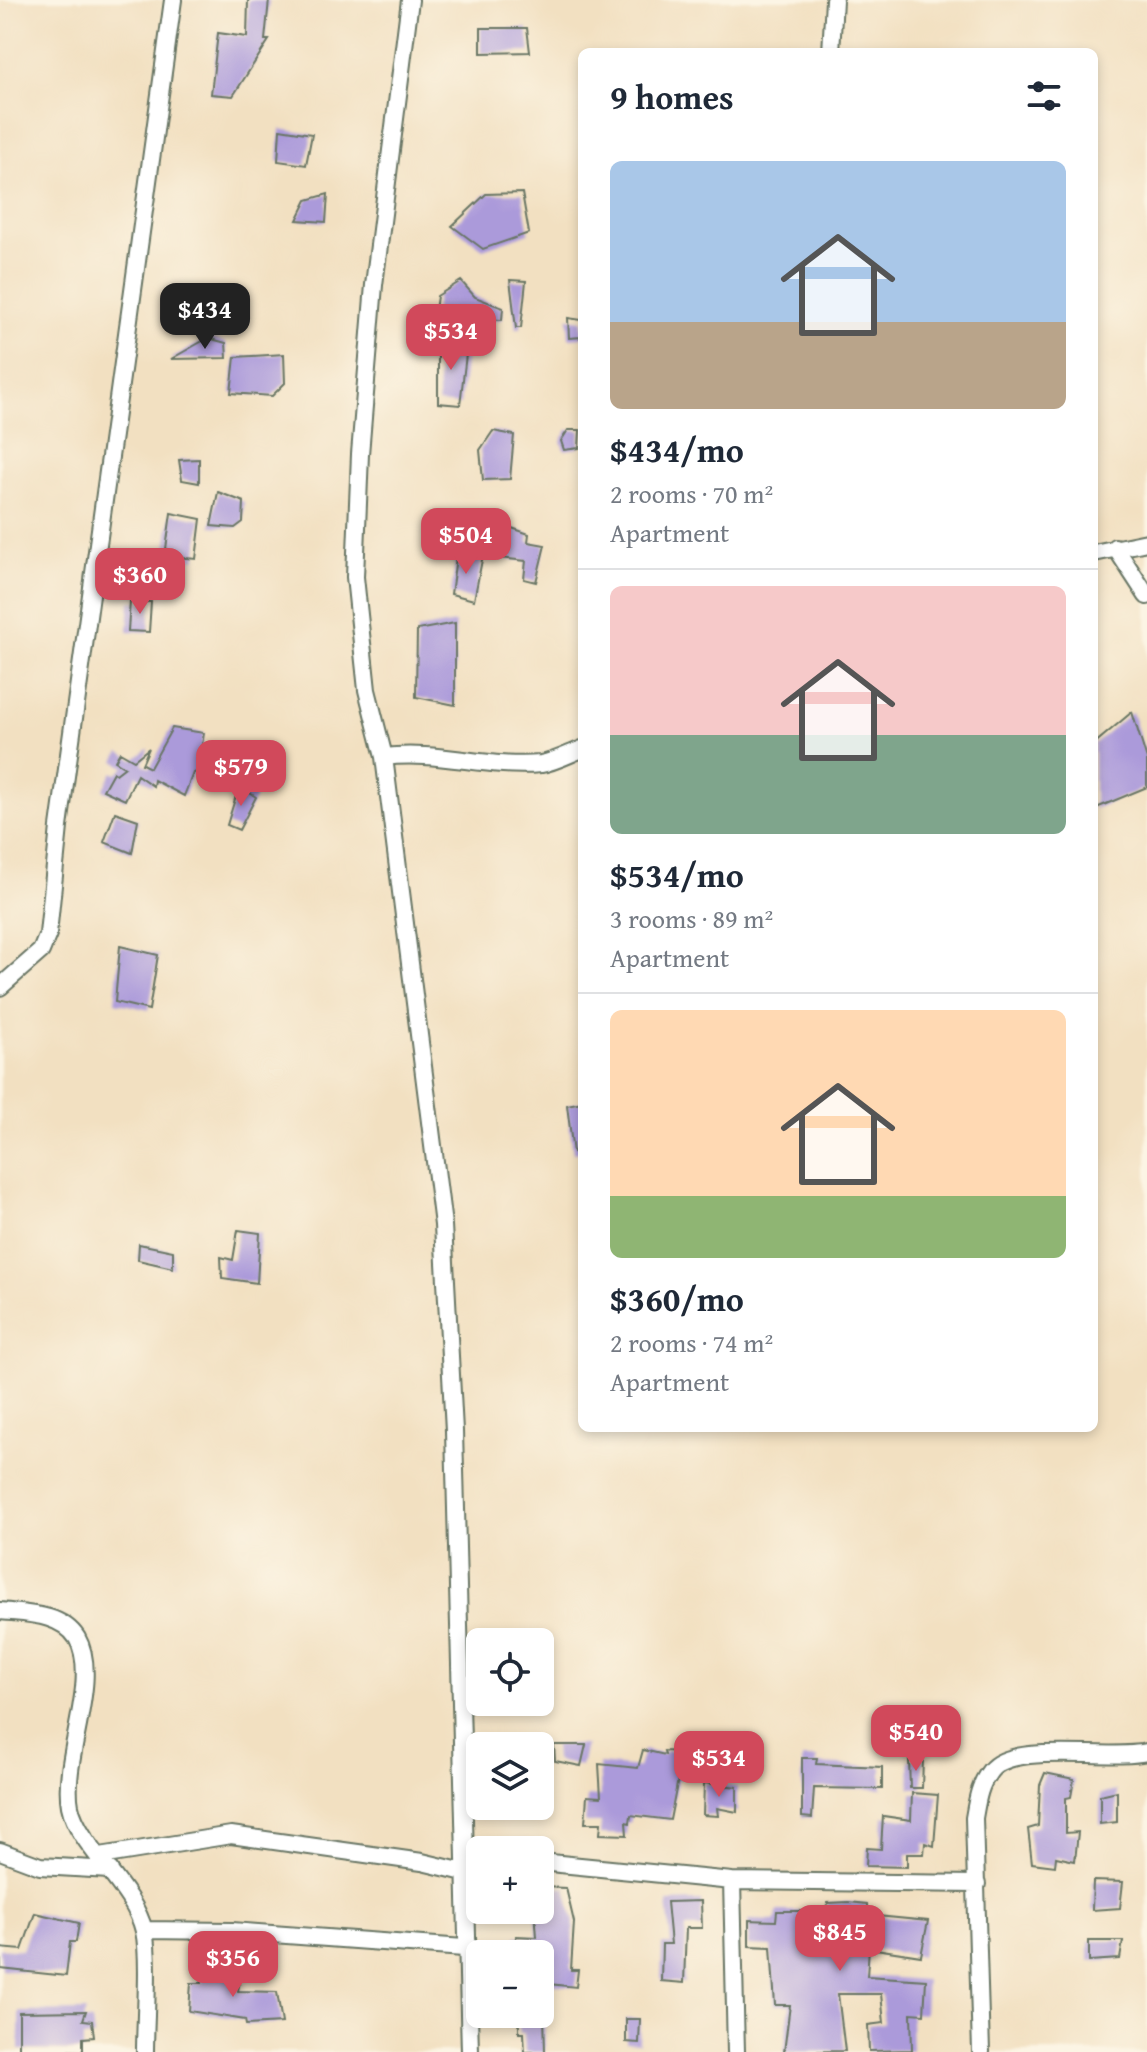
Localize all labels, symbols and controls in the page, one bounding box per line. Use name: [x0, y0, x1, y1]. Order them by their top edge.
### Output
text: 9 homes: [610, 72, 734, 121]
icon: filters: [1022, 74, 1066, 118]
icon: home: [766, 213, 910, 357]
pin: $434: [158, 283, 252, 351]
text: $434: [178, 289, 232, 328]
pin: $534: [404, 304, 498, 372]
text: $534: [424, 310, 478, 349]
text: $434/mo: [610, 425, 744, 474]
text: 2 rooms · 70 m²: [610, 474, 773, 513]
pin: $504: [419, 508, 513, 576]
text: Apartment: [610, 513, 729, 552]
text: $504: [439, 514, 493, 553]
pin: $360: [93, 548, 187, 616]
text: $360: [113, 554, 167, 593]
icon: home: [766, 638, 910, 782]
pin: $579: [194, 740, 288, 808]
text: $579: [214, 746, 268, 785]
text: $534/mo: [610, 850, 744, 899]
text: 3 rooms · 89 m²: [610, 899, 773, 938]
text: Apartment: [610, 938, 729, 977]
icon: home: [766, 1062, 910, 1206]
text: $360/mo: [610, 1274, 744, 1323]
text: 2 rooms · 74 m²: [610, 1323, 773, 1362]
text: Apartment: [610, 1362, 729, 1401]
map controls: [466, 1628, 554, 2028]
button: locate: [466, 1628, 554, 1716]
pin: $540: [869, 1705, 963, 1773]
text: $540: [889, 1711, 943, 1750]
pin: $534: [672, 1731, 766, 1799]
button: layers: [466, 1732, 554, 1820]
text: $534: [692, 1737, 746, 1776]
button: +: [466, 1836, 554, 1924]
pin: $845: [793, 1905, 887, 1973]
text: $845: [813, 1911, 867, 1950]
pin: $356: [186, 1931, 280, 1999]
text: $356: [206, 1937, 260, 1976]
button: −: [466, 1940, 554, 2028]

